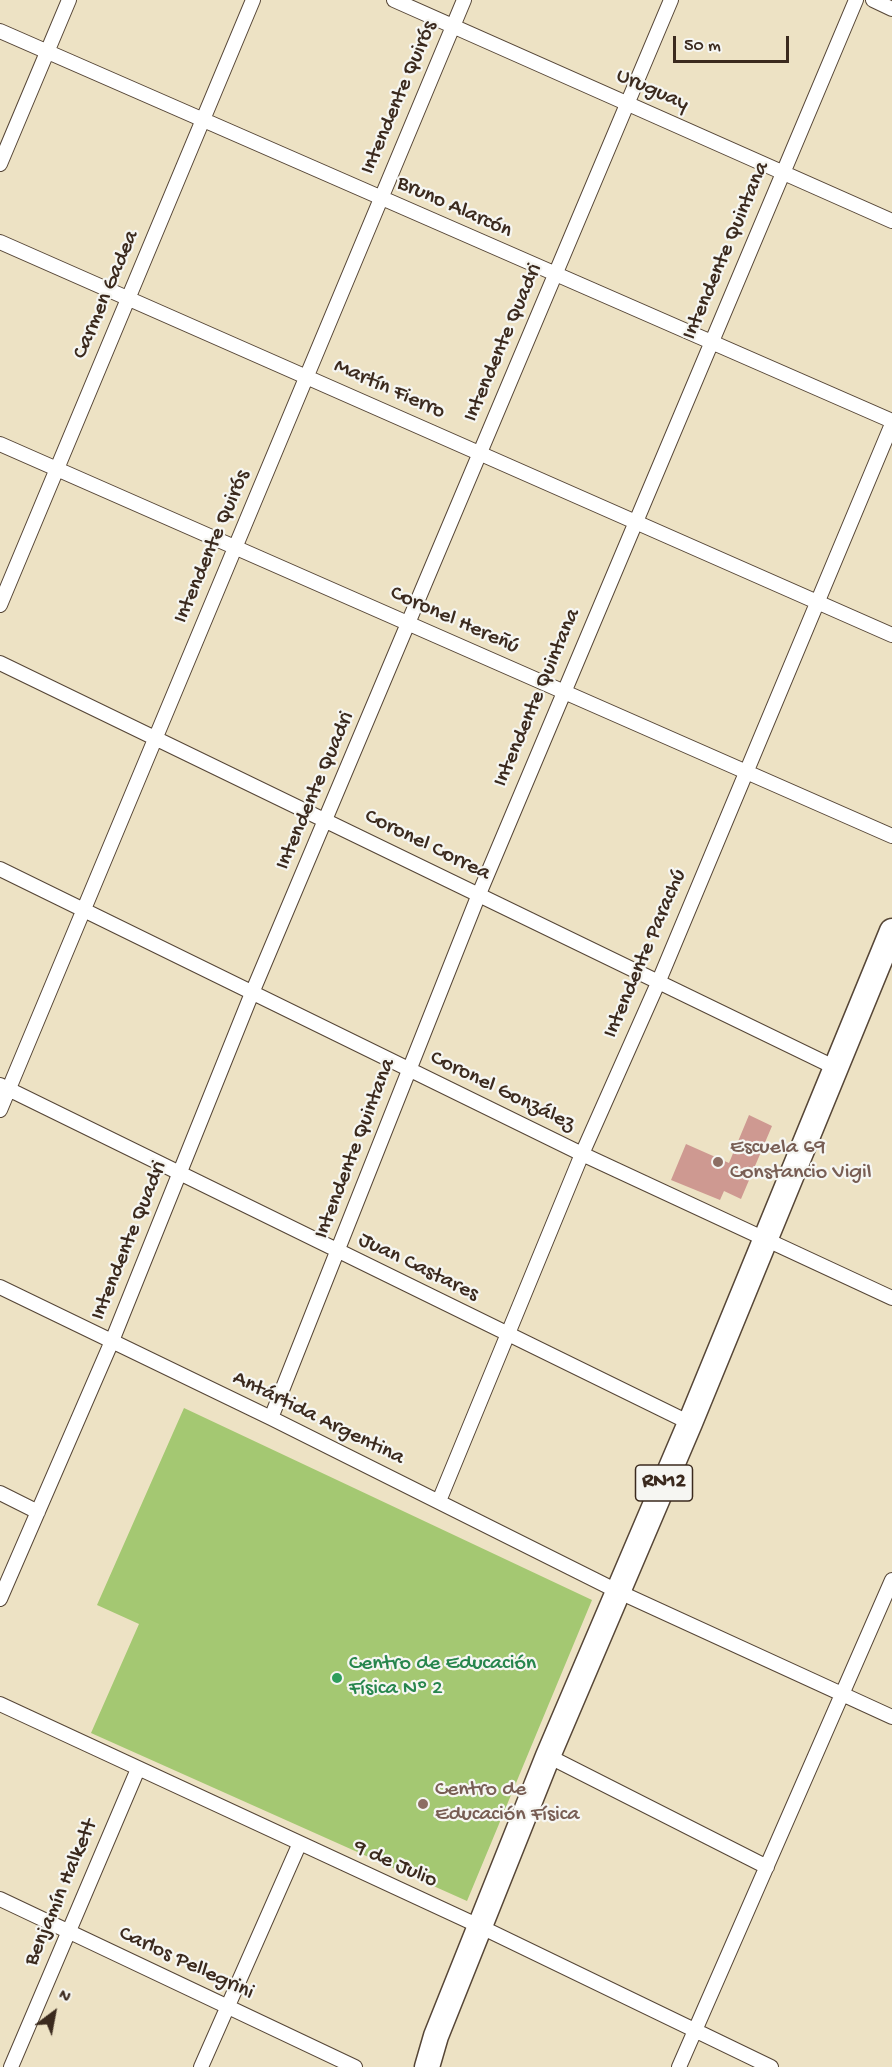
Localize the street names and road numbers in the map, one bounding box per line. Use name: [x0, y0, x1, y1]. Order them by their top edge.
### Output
street label: Intendente Quirós: [356, 17, 444, 179]
street label: Uruguay: [612, 63, 692, 119]
street label: Intendente Quintana: [678, 158, 776, 344]
street label: Bruno Alarcón: [392, 171, 516, 245]
street label: Carmen Gadea: [68, 227, 146, 363]
street label: Intendente Quadri: [459, 260, 549, 426]
street label: Martín Fierro: [329, 354, 449, 426]
street label: Intendente Quirós: [169, 466, 257, 628]
street label: Coronel Hereñú: [385, 581, 523, 661]
street label: Intendente Quintana: [489, 605, 587, 791]
street label: Intendente Quadri: [271, 708, 361, 874]
street label: Coronel Correa: [360, 804, 494, 888]
street label: Intendente Parachú: [599, 866, 693, 1042]
street label: Coronel González: [425, 1046, 579, 1138]
street label: Intendente Quintana: [309, 1055, 403, 1243]
street label: Intendente Quadri: [86, 1157, 174, 1325]
street label: Juan Castares: [354, 1228, 482, 1308]
street label: Antártida Argentina: [228, 1366, 408, 1472]
road number: RN12: [636, 1465, 692, 1501]
street label: Benjamín Halkett: [19, 1816, 105, 1970]
street label: 9 de Julio: [349, 1835, 441, 1895]
street label: Carlos Pellegrini: [114, 1921, 258, 2007]

